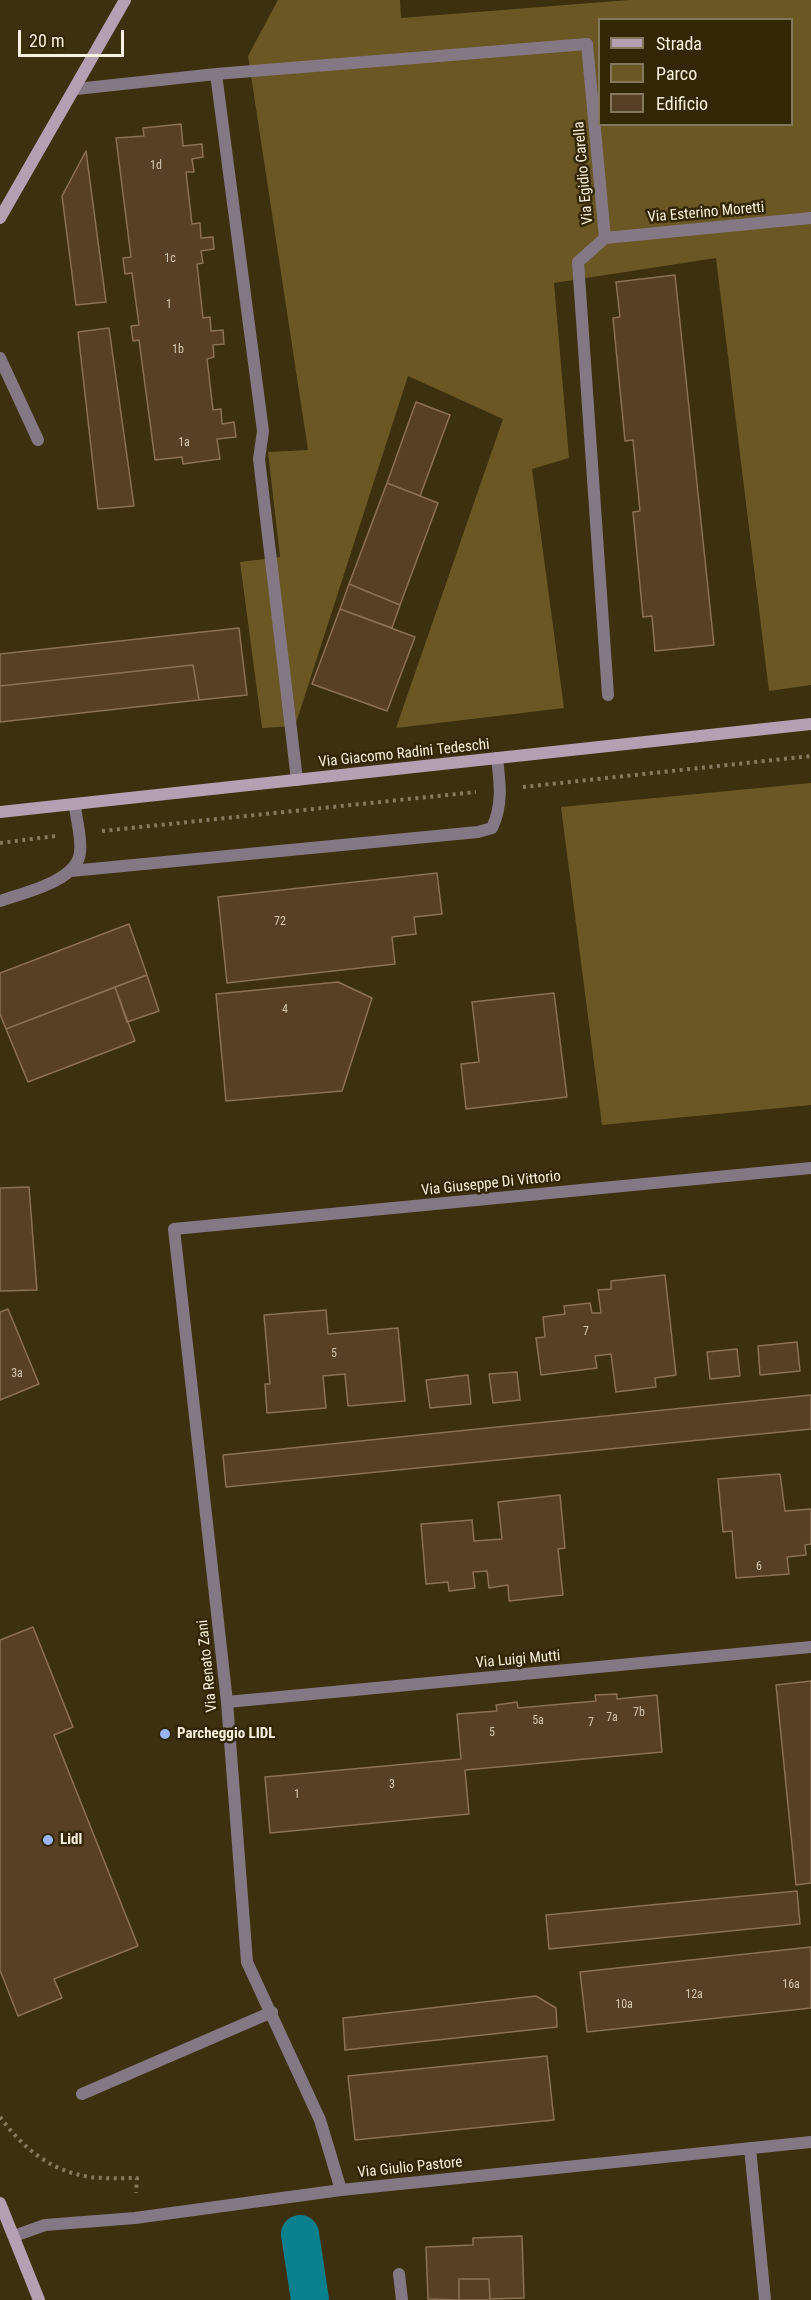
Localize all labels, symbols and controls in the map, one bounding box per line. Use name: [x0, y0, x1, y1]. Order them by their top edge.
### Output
scale bar: [21, 18, 128, 56]
legend: [598, 18, 793, 126]
text: 20 m: [29, 30, 64, 51]
text: Strada: [656, 33, 702, 54]
text: Parco: [656, 63, 697, 84]
text: Edificio: [656, 93, 708, 114]
street label: Via Egidio Carella: [571, 121, 597, 225]
house number: 1d: [150, 159, 162, 173]
street label: Via Esterino Moretti: [647, 199, 765, 227]
house number: 1c: [164, 252, 176, 266]
house number: 1: [166, 298, 172, 312]
house number: 1b: [172, 343, 184, 357]
house number: 1a: [178, 436, 190, 450]
street label: Via Giacomo Radini Tedeschi: [318, 736, 490, 772]
house number: 72: [274, 915, 286, 929]
house number: 4: [282, 1003, 288, 1017]
street label: Via Giuseppe Di Vittorio: [420, 1168, 562, 1200]
house number: 7: [583, 1325, 589, 1339]
house number: 5: [331, 1347, 337, 1361]
house number: 3a: [11, 1367, 23, 1381]
house number: 6: [756, 1560, 762, 1574]
street label: Via Renato Zani: [194, 1619, 222, 1713]
street label: Via Luigi Mutti: [475, 1647, 561, 1673]
house number: 7b: [633, 1706, 645, 1720]
house number: 7a: [606, 1711, 618, 1725]
house number: 5a: [532, 1714, 544, 1728]
house number: 7: [588, 1716, 594, 1730]
place label: Parcheggio LIDL: [177, 1725, 275, 1743]
house number: 5: [489, 1726, 495, 1740]
marker: Parcheggio LIDL: [158, 1727, 172, 1741]
house number: 3: [389, 1778, 395, 1792]
house number: 1: [294, 1788, 300, 1802]
place label: Lidl: [60, 1831, 82, 1849]
marker: Lidl: [41, 1833, 55, 1847]
house number: 16a: [782, 1978, 800, 1992]
house number: 12a: [685, 1988, 703, 2002]
house number: 10a: [615, 1998, 633, 2012]
street label: Via Giulio Pastore: [357, 2154, 463, 2182]

